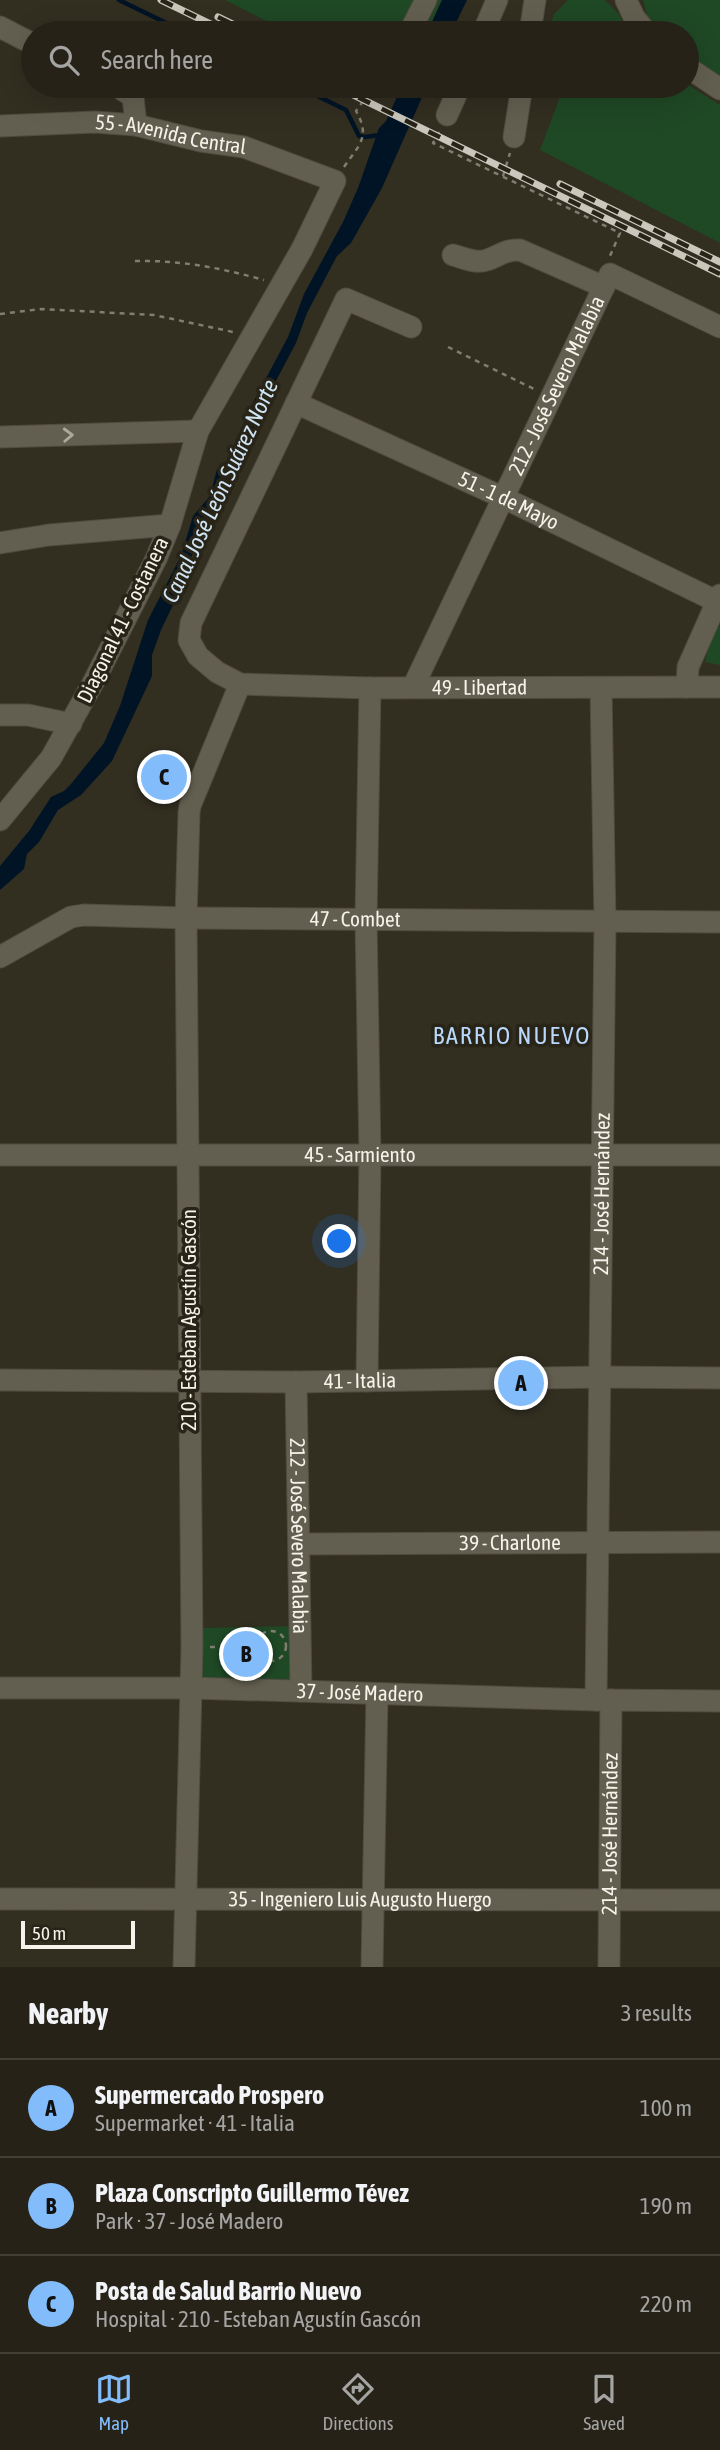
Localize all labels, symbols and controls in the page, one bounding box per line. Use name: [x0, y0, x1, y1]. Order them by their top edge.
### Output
search box: [21, 21, 699, 98]
icon: search: [45, 41, 83, 79]
text: Search here: [101, 45, 213, 75]
street label: 55 - Avenida Central: [95, 109, 248, 158]
street label: 212 - José Severo Malabia: [503, 291, 609, 479]
water label: Canal José León Suárez Norte: [157, 375, 283, 607]
one-way arrow: [63, 427, 74, 443]
street label: 51 - 1 de Mayo: [455, 466, 563, 534]
street label: Diagonal 41 - Costanera: [71, 533, 173, 707]
street label: 49 - Libertad: [432, 675, 527, 699]
pin: C: [141, 751, 187, 803]
street label: 47 - Combet: [310, 906, 401, 931]
district label: BARRIO NUEVO: [433, 1022, 591, 1049]
street label: 214 - José Hernández: [588, 1112, 614, 1275]
street label: 45 - Sarmiento: [305, 1142, 416, 1166]
street label: 210 - Esteban Agustín Gascón: [176, 1209, 200, 1431]
your location: [322, 1224, 356, 1258]
pin: A: [498, 1357, 544, 1409]
street label: 41 - Italia: [324, 1367, 396, 1393]
street label: 212 - José Severo Malabia: [286, 1438, 313, 1634]
street label: 39 - Charlone: [459, 1530, 561, 1554]
pin: B: [223, 1628, 269, 1680]
street label: 37 - José Madero: [296, 1678, 424, 1706]
street label: 214 - José Hernández: [596, 1752, 622, 1915]
street label: 35 - Ingeniero Luis Augusto Huergo: [228, 1886, 492, 1911]
scale bar: [21, 1918, 135, 1950]
text: 50 m: [32, 1922, 66, 1944]
text: Nearby: [28, 1996, 108, 2030]
text: 3 results: [621, 2000, 692, 2026]
text: Supermercado Prospero: [95, 2080, 324, 2110]
text: A: [45, 2095, 57, 2121]
text: 100 m: [640, 2095, 692, 2121]
text: Supermarket · 41 - Italia: [95, 2110, 295, 2136]
text: Plaza Conscripto Guillermo Tévez: [95, 2178, 409, 2208]
text: B: [46, 2193, 56, 2219]
text: 190 m: [640, 2193, 692, 2219]
text: Park · 37 - José Madero: [95, 2208, 283, 2234]
text: Posta de Salud Barrio Nuevo: [95, 2276, 362, 2306]
text: C: [46, 2291, 56, 2317]
text: 220 m: [640, 2291, 692, 2317]
text: Hospital · 210 - Esteban Agustín Gascón: [95, 2306, 421, 2332]
tab: Map: [95, 2370, 133, 2434]
tab: Directions: [323, 2370, 393, 2434]
tab: Saved: [583, 2370, 625, 2434]

